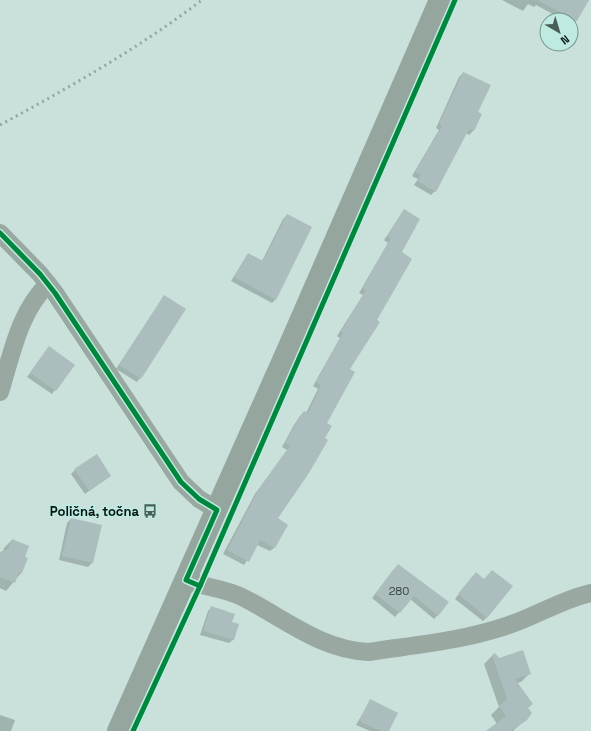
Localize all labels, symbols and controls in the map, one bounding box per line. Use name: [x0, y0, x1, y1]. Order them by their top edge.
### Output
north arrow: [539, 12, 579, 52]
text: N: [558, 32, 572, 48]
place label: Poličná, točna: [50, 503, 139, 520]
bus stop icon: Poličná, točna: [142, 503, 158, 519]
house number: 280: [389, 584, 409, 598]

